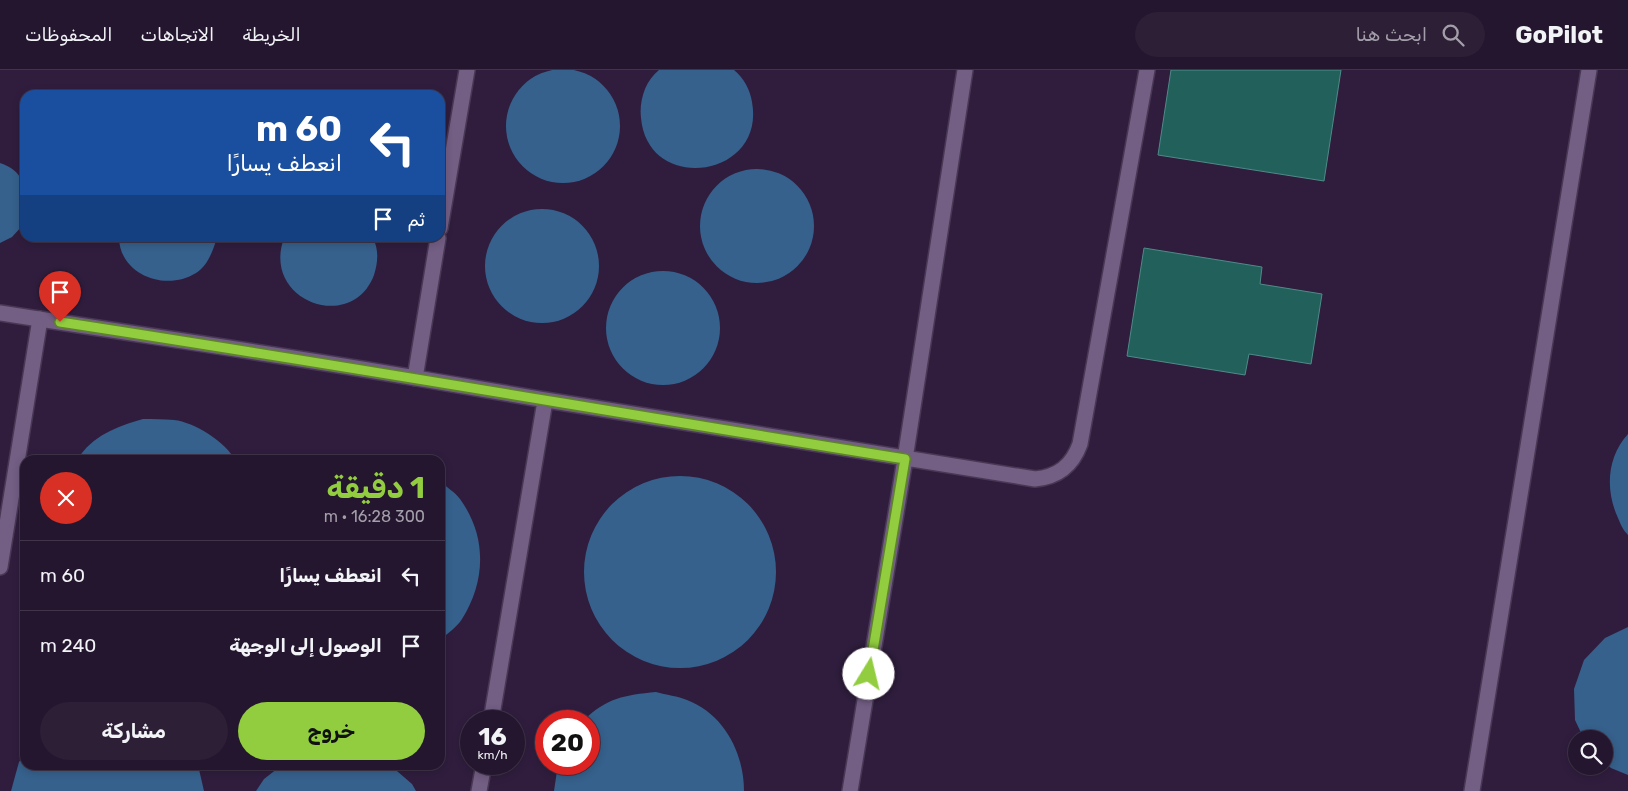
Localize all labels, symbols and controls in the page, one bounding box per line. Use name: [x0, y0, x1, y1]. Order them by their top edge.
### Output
search box: [1135, 12, 1485, 57]
icon: search: [1439, 21, 1467, 49]
text: GoPilot: [1515, 21, 1603, 49]
text: ابحث هنا: [1356, 23, 1427, 46]
text: المحفوظات: [25, 24, 112, 46]
text: الاتجاهات: [140, 24, 214, 46]
text: الخريطة: [242, 24, 301, 46]
text: 60 m: [256, 108, 342, 150]
icon: left: [360, 110, 425, 175]
text: انعطف يسارًا: [226, 150, 342, 177]
icon: arrive: [369, 205, 397, 233]
text: ثم: [407, 208, 425, 231]
pin: [39, 271, 81, 322]
icon: arrive: [46, 278, 74, 306]
text: 1 دقيقة: [327, 470, 425, 506]
button: close: [40, 472, 92, 524]
text: 300 m · 16:28: [324, 507, 425, 526]
icon: left: [397, 562, 425, 590]
text: 60 m: [40, 564, 85, 587]
text: انعطف يسارًا: [279, 564, 382, 587]
icon: arrive: [397, 632, 425, 660]
text: 240 m: [40, 634, 96, 657]
text: الوصول إلى الوجهة: [229, 634, 382, 657]
position arrow: [842, 647, 894, 699]
button: مشاركة: [40, 702, 228, 760]
button: خروج: [238, 702, 425, 760]
speed limit sign: 20: [535, 710, 600, 775]
text: 16: [478, 722, 507, 751]
map controls: [1568, 730, 1613, 775]
button: search: [1568, 730, 1613, 775]
text: km/h: [478, 748, 507, 762]

